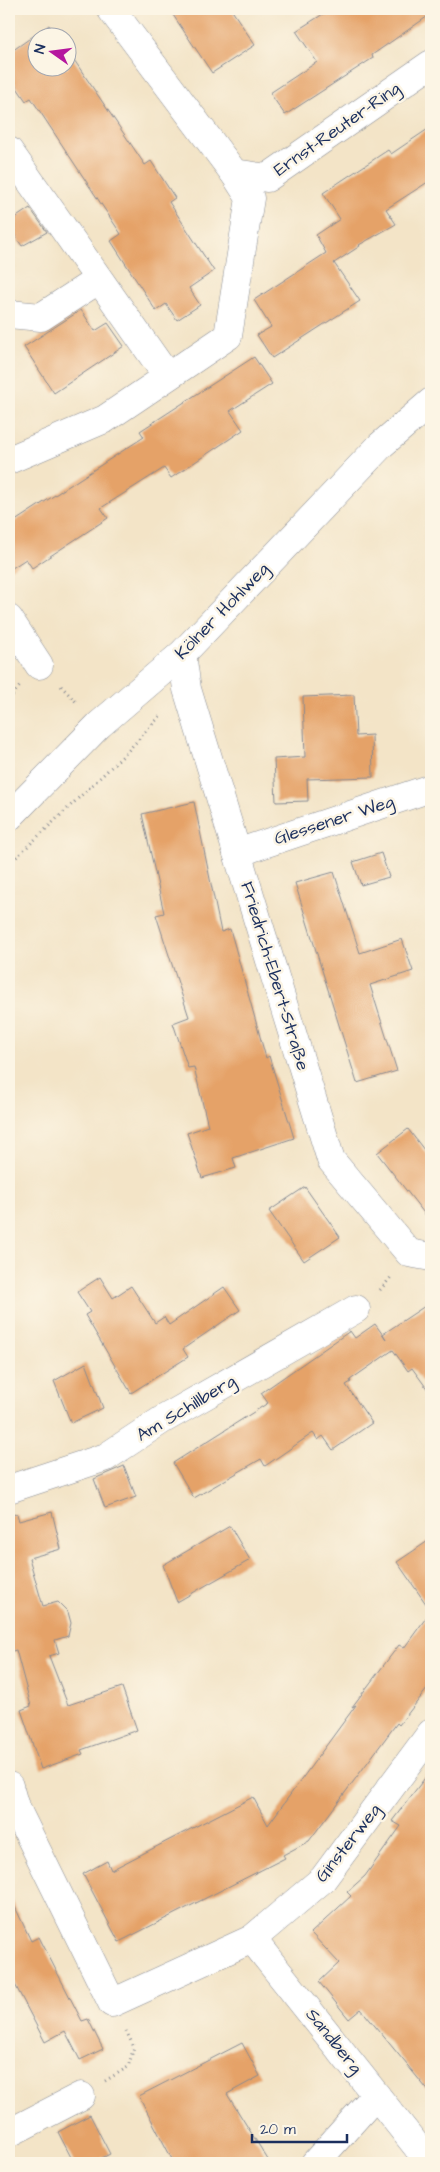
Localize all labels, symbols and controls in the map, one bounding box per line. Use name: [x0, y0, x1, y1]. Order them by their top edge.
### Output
north arrow: [28, 28, 78, 78]
text: N: [30, 42, 51, 56]
street label: Ernst-Reuter-Ring: [269, 76, 406, 183]
street label: Kölner Hohlweg: [169, 557, 276, 666]
street label: Glessener Weg: [271, 789, 397, 852]
street label: Friedrich-Ebert-Straße: [234, 878, 316, 1074]
street label: Am Schillberg: [132, 1368, 241, 1448]
street label: Ginsterweg: [309, 1798, 387, 1888]
street label: Sandberg: [299, 2003, 368, 2080]
scale bar: [252, 2112, 348, 2144]
text: 20 m: [260, 2119, 296, 2140]

